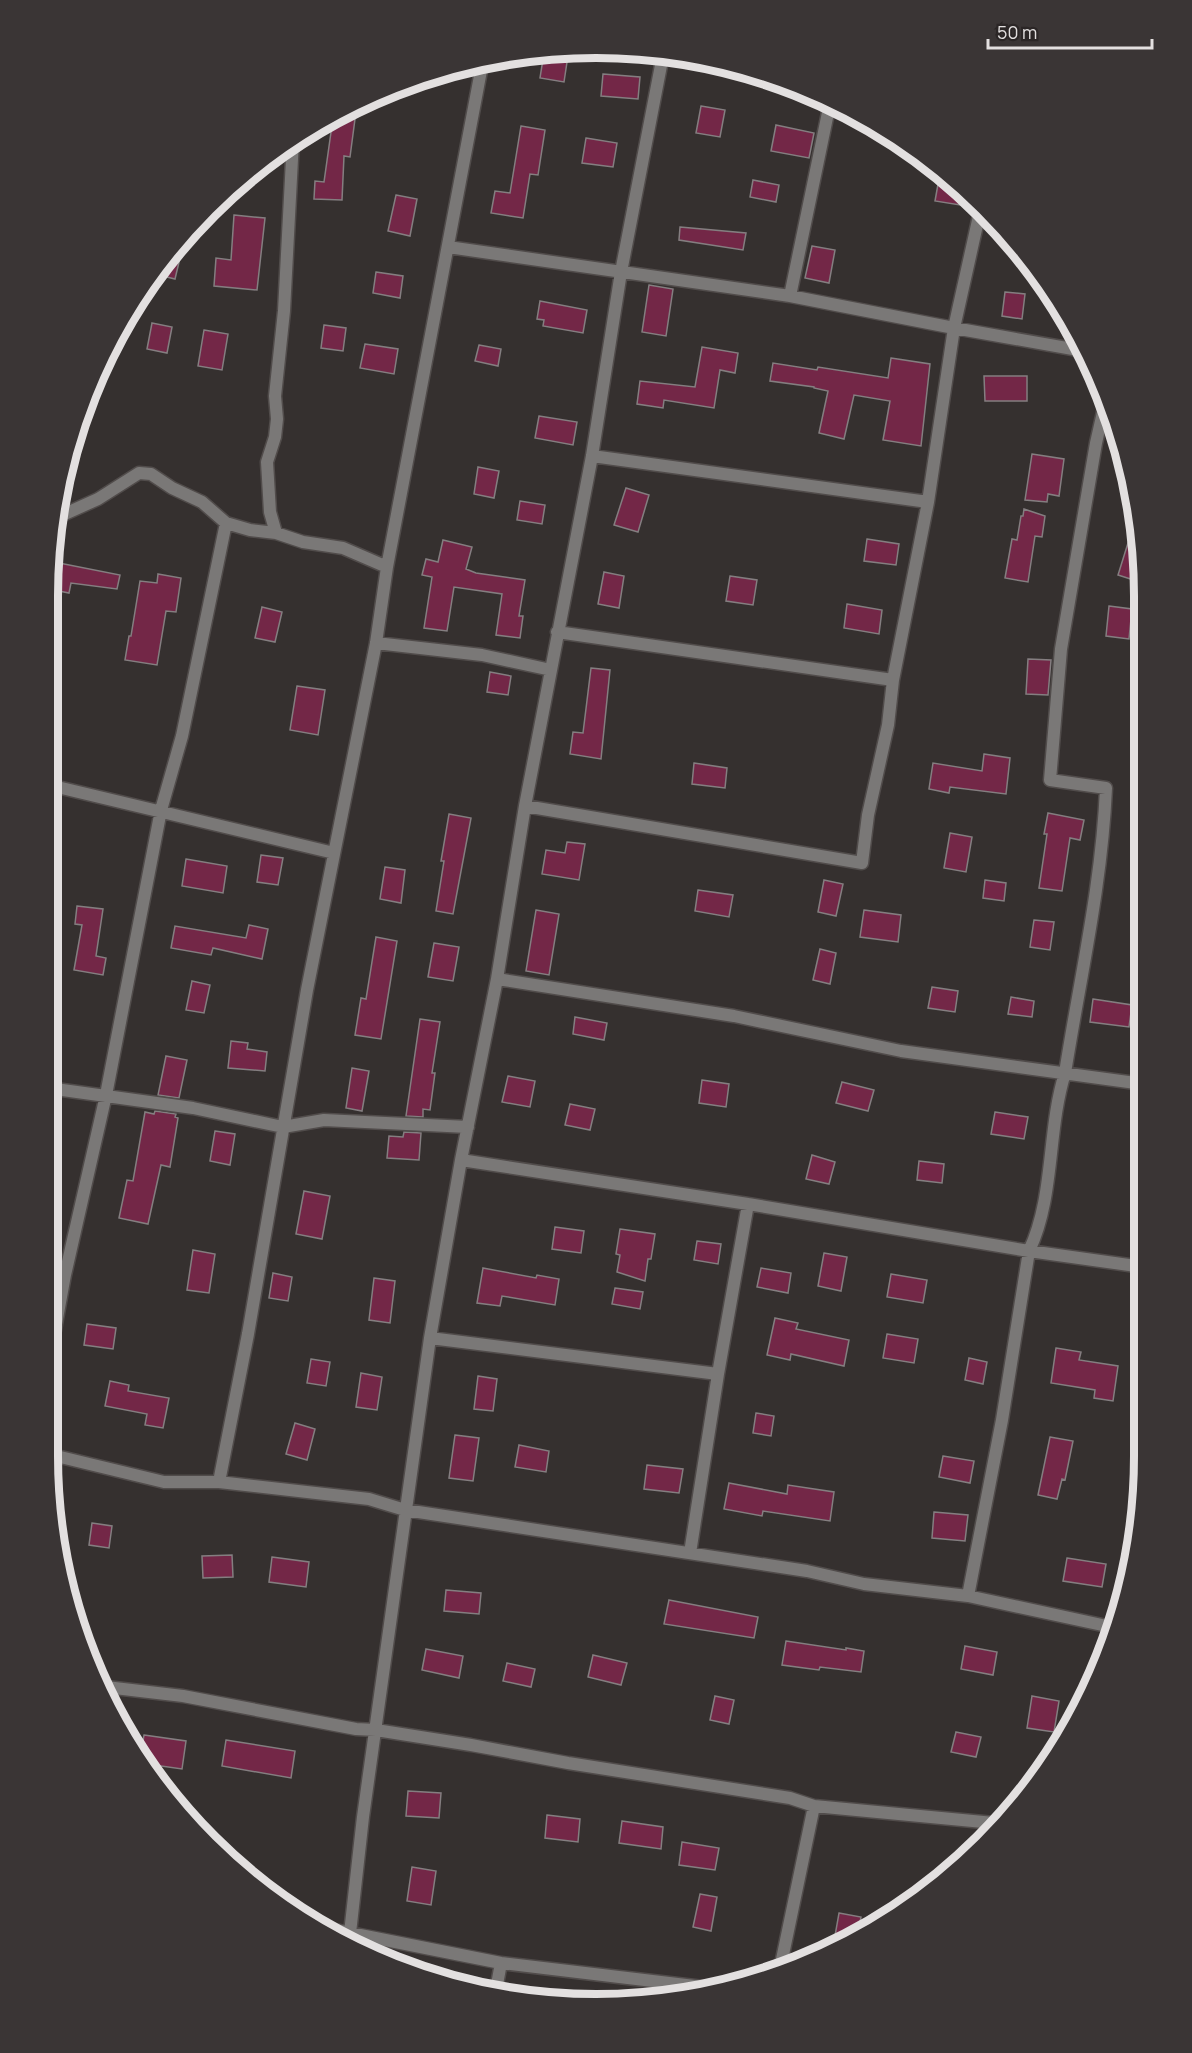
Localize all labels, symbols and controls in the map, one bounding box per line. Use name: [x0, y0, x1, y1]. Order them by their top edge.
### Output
scale bar: [988, 12, 1152, 50]
text: 50 m: [997, 20, 1037, 44]

